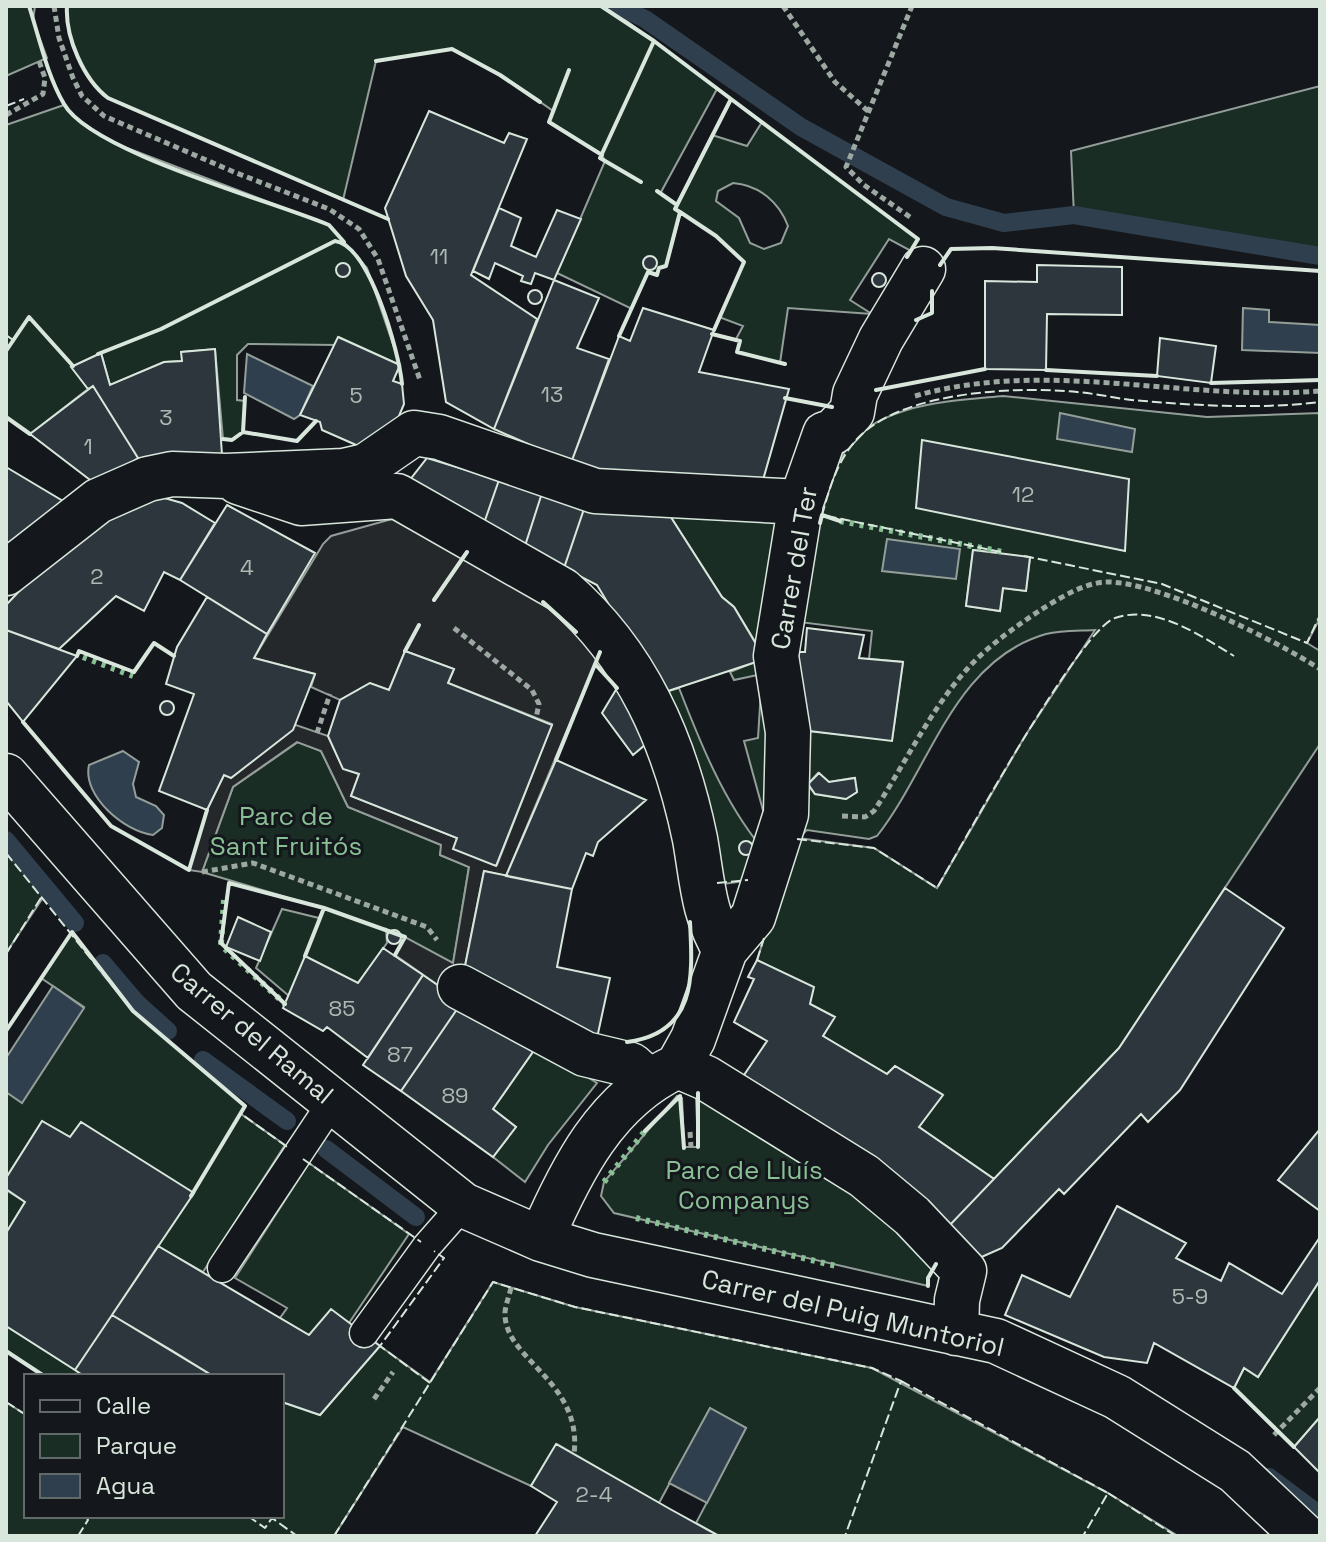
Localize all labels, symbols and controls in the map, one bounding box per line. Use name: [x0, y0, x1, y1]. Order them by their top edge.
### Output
house number: 11: [430, 242, 448, 270]
house number: 13: [541, 380, 563, 408]
house number: 5: [349, 381, 363, 409]
house number: 3: [159, 403, 173, 431]
house number: 1: [83, 432, 93, 460]
house number: 12: [1012, 480, 1034, 508]
street label: Carrer del Ter: [763, 484, 825, 652]
house number: 4: [240, 553, 254, 581]
house number: 2: [90, 562, 104, 590]
park label: Parc de Sant Fruitós: [210, 799, 362, 863]
street label: Carrer del Ramal: [163, 955, 341, 1111]
house number: 85: [329, 994, 355, 1022]
house number: 87: [387, 1040, 413, 1068]
house number: 89: [441, 1081, 469, 1109]
park label: Parc de Lluís Companys: [665, 1153, 823, 1217]
street label: Carrer del Puig Muntoriol: [698, 1262, 1008, 1364]
house number: 5-9: [1172, 1282, 1208, 1310]
legend: [24, 1374, 284, 1518]
text: Calle: [96, 1390, 151, 1421]
text: Parque: [96, 1430, 177, 1461]
text: Agua: [96, 1470, 155, 1501]
house number: 2-4: [576, 1480, 613, 1508]

